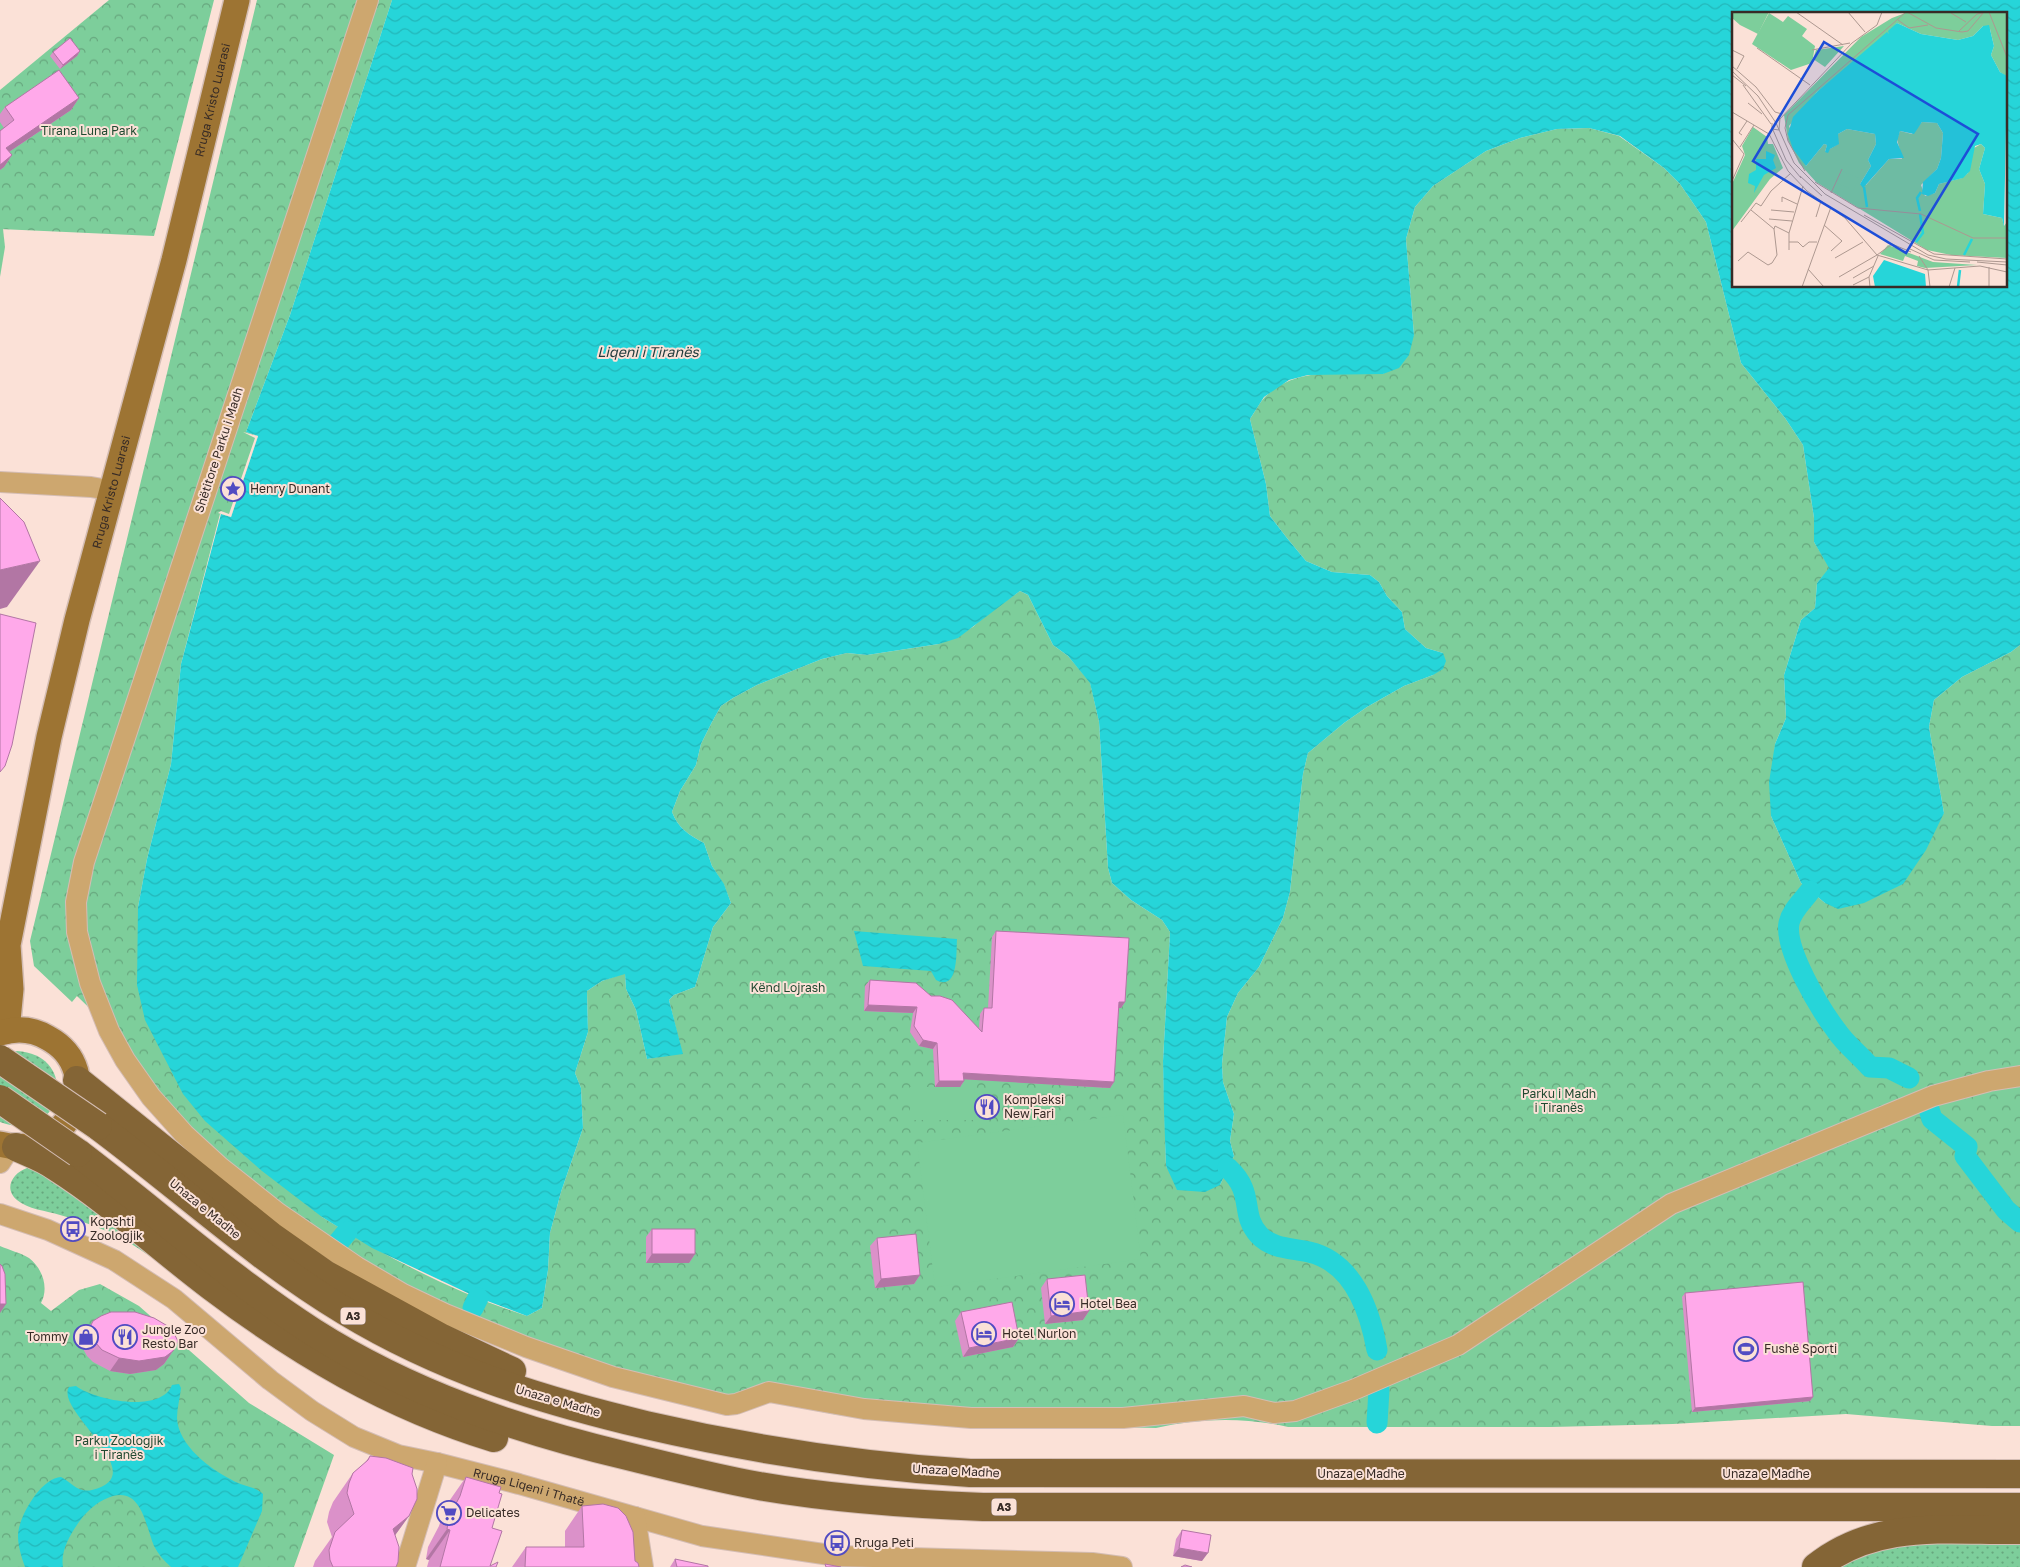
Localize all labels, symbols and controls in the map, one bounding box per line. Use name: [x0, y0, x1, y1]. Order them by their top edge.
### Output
inset map: [1732, 12, 2008, 288]
street label: Rruga Kristo Luarasi: [191, 42, 233, 158]
park label: Tirana Luna Park: [41, 123, 137, 138]
water label: Liqeni i Tiranës: [597, 343, 699, 360]
street label: Shëtitore Parku i Madh: [191, 385, 246, 514]
street label: Rruga Kristo Luarasi: [89, 434, 133, 550]
place icon: Henry Dunant: [220, 476, 246, 502]
place label: Henry Dunant: [250, 481, 330, 496]
park label: Kënd Lojrash: [751, 980, 825, 995]
park label: Parku i Madh i Tiranës: [1522, 1086, 1596, 1115]
place label: Kompleksi New Fari: [1004, 1092, 1064, 1121]
restaurant icon: Kompleksi New Fari: [974, 1094, 1000, 1120]
street label: Unaza e Madhe: [167, 1175, 244, 1242]
place label: Kopshti Zoologjik: [90, 1214, 143, 1243]
bus stop icon: Kopshti Zoologjik: [60, 1216, 86, 1242]
hotel icon: Hotel Bea: [1049, 1291, 1075, 1317]
place label: Hotel Bea: [1080, 1296, 1137, 1311]
road number: A3: [340, 1308, 366, 1324]
hotel icon: Hotel Nurlon: [971, 1321, 997, 1347]
place label: Jungle Zoo Resto Bar: [142, 1322, 206, 1351]
shop icon: Tommy: [73, 1324, 99, 1350]
restaurant icon: Jungle Zoo Resto Bar: [112, 1324, 138, 1350]
place label: Hotel Nurlon: [1002, 1326, 1076, 1341]
place label: Tommy: [27, 1329, 68, 1344]
sports icon: Fushë Sporti: [1733, 1336, 1759, 1362]
place label: Fushë Sporti: [1764, 1341, 1837, 1356]
street label: Unaza e Madhe: [514, 1381, 602, 1420]
park label: Parku Zoologjik i Tiranës: [74, 1433, 164, 1462]
street label: Unaza e Madhe: [912, 1461, 1000, 1480]
street label: Rruga Liqeni i Thatë: [471, 1465, 586, 1509]
street label: Unaza e Madhe: [1317, 1466, 1405, 1481]
street label: Unaza e Madhe: [1722, 1466, 1810, 1481]
road number: A3: [992, 1498, 1016, 1515]
supermarket icon: Delicates: [436, 1500, 462, 1526]
place label: Delicates: [466, 1505, 520, 1520]
bus stop icon: Rruga Peti: [824, 1530, 850, 1556]
place label: Rruga Peti: [854, 1535, 914, 1550]

